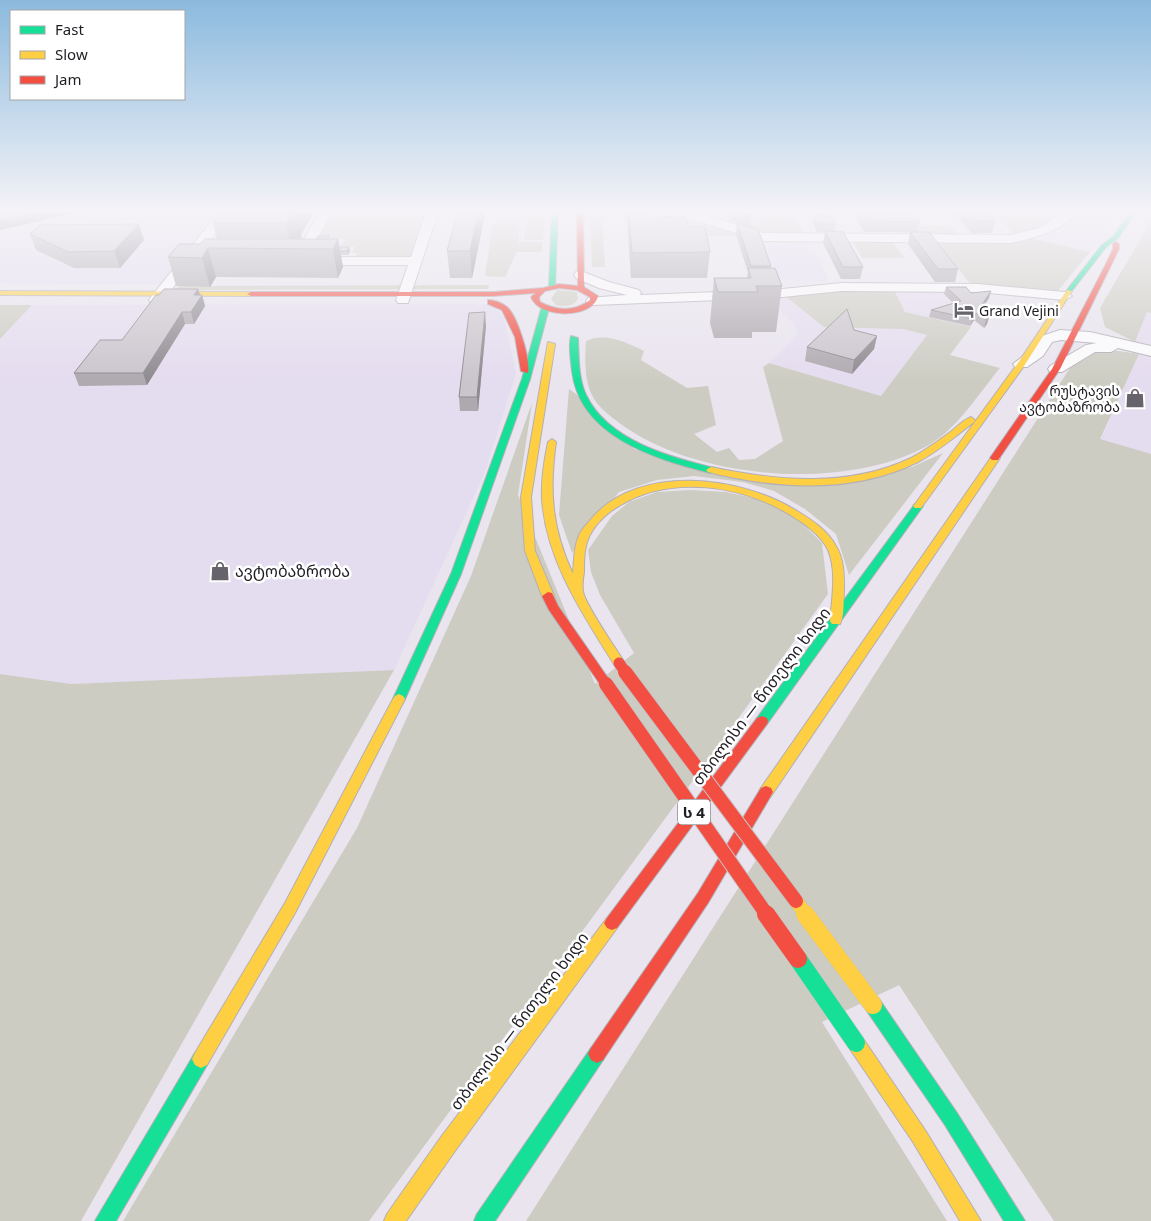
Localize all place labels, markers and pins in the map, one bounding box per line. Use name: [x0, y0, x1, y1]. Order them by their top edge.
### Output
hotel icon: Grand Vejini: [953, 299, 975, 321]
place label: Grand Vejini: [979, 301, 1059, 320]
place label: რუსტავის ავტობაზრობა: [1019, 381, 1120, 416]
shop icon: რუსტავის ავტობაზრობა: [1124, 387, 1146, 409]
shop icon: ავტობაზრობა: [209, 560, 231, 582]
place label: ავტობაზრობა: [235, 560, 350, 582]

